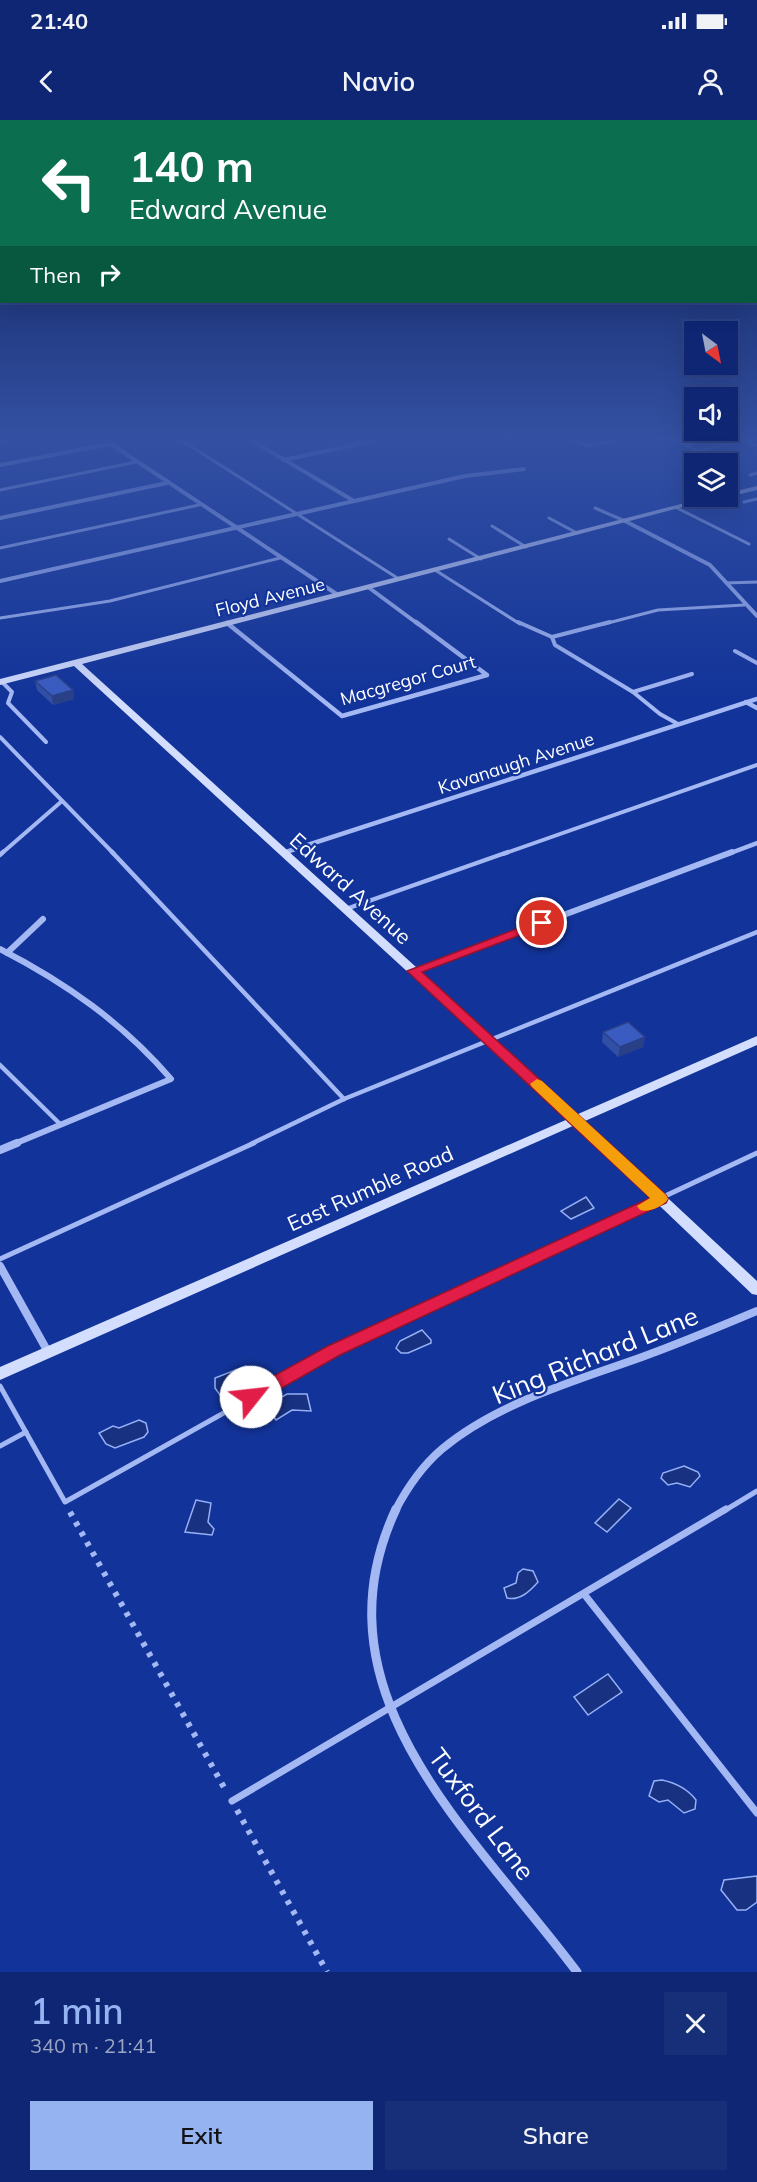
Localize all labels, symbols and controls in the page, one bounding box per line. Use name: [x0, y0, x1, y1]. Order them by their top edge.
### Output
text: 21:40: [30, 7, 88, 35]
text: Navio: [342, 64, 415, 98]
icon: back: [30, 65, 63, 98]
icon: person: [694, 65, 727, 98]
text: 140 m: [129, 140, 254, 193]
icon: left: [30, 144, 108, 222]
text: Edward Avenue: [129, 192, 327, 226]
icon: right: [93, 258, 126, 291]
text: Then: [30, 261, 81, 289]
north arrow: [684, 321, 738, 375]
map controls: [684, 321, 738, 507]
button: sound: [684, 387, 738, 441]
button: layers: [684, 453, 738, 507]
street label: Floyd Avenue: [213, 572, 327, 622]
street label: Macgregor Court: [338, 650, 478, 710]
street label: Kavanaugh Avenue: [435, 727, 597, 799]
street label: Edward Avenue: [285, 827, 417, 949]
pin: [516, 897, 567, 948]
icon: arrive: [525, 906, 558, 939]
street label: East Rumble Road: [283, 1140, 457, 1236]
street label: King Richard Lane: [487, 1299, 703, 1411]
position arrow: [219, 1365, 283, 1429]
street label: Tuxford Lane: [422, 1741, 542, 1887]
text: 1 min: [30, 1988, 124, 2033]
button: close: [664, 1992, 727, 2055]
text: 340 m · 21:41: [30, 2033, 156, 2058]
button: Exit: [30, 2101, 373, 2170]
button: Share: [385, 2101, 727, 2170]

